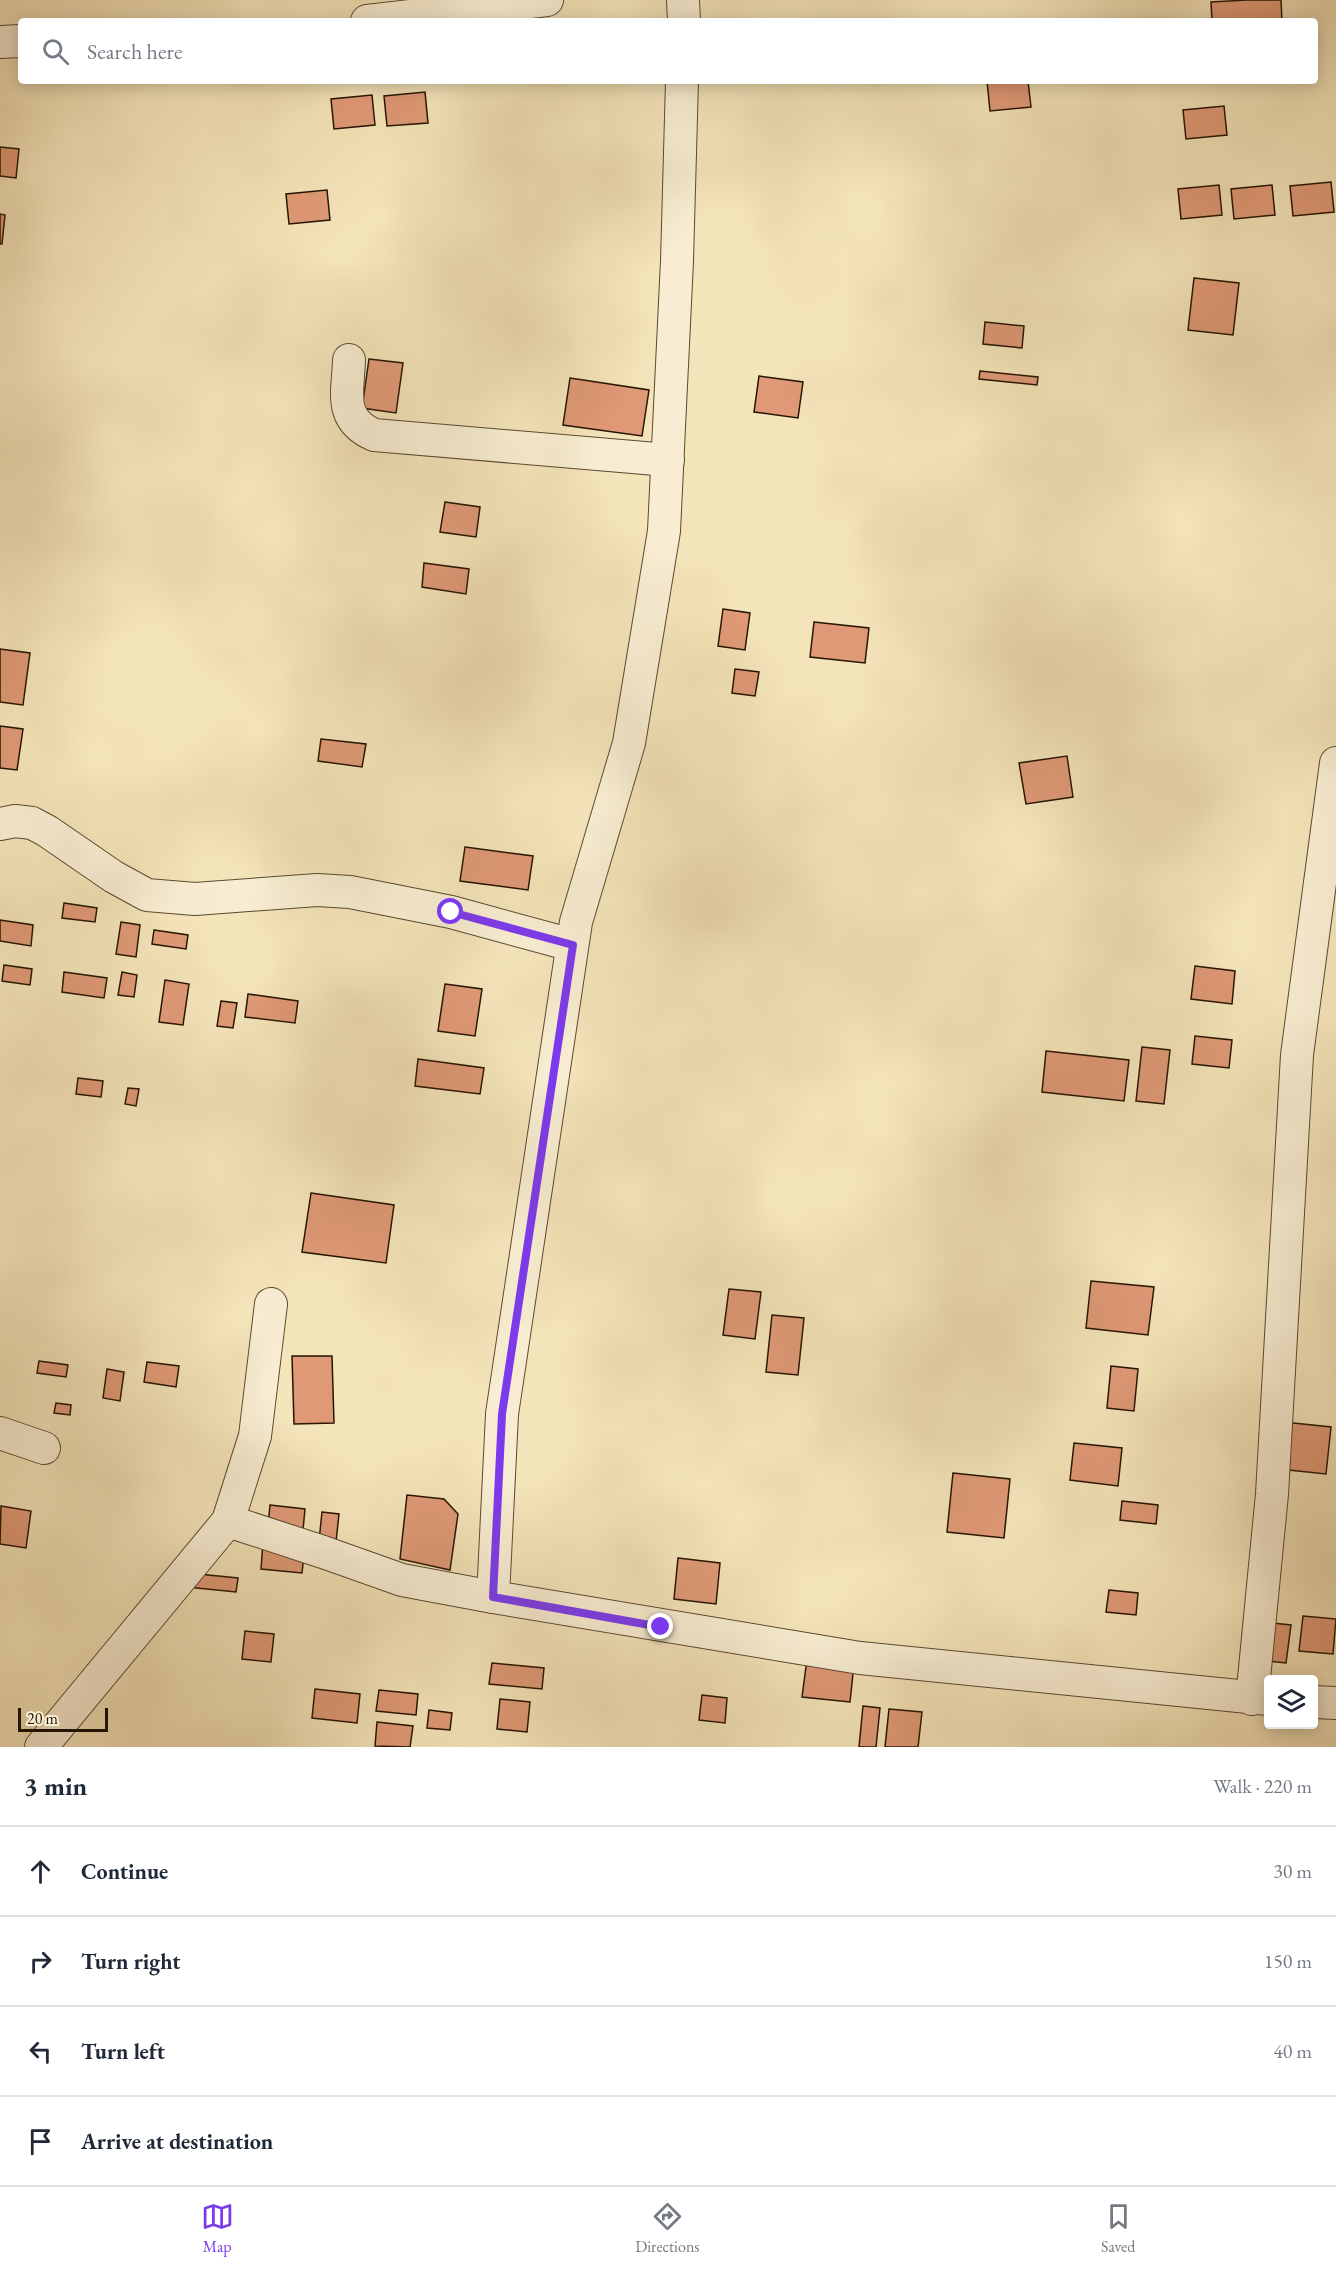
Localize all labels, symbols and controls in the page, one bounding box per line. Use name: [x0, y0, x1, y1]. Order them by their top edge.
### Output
search box: [18, 18, 1318, 84]
icon: search: [39, 35, 72, 68]
text: Search here: [87, 37, 182, 66]
route start: [437, 898, 463, 924]
route end: [647, 1613, 673, 1639]
map controls: [1264, 1675, 1318, 1729]
button: layers: [1264, 1675, 1318, 1729]
scale bar: [18, 1705, 108, 1732]
text: 20 m: [27, 1708, 58, 1729]
text: 3 min: [24, 1769, 87, 1803]
text: Walk · 220 m: [1213, 1773, 1312, 1799]
icon: ahead: [24, 1855, 57, 1888]
text: Continue: [81, 1857, 168, 1886]
text: 30 m: [1273, 1858, 1312, 1884]
icon: right: [24, 1945, 57, 1978]
text: Turn right: [81, 1947, 180, 1976]
text: 150 m: [1264, 1948, 1312, 1974]
icon: left: [24, 2035, 57, 2068]
text: Turn left: [81, 2037, 165, 2066]
text: 40 m: [1273, 2038, 1312, 2064]
icon: arrive: [24, 2125, 57, 2158]
text: Arrive at destination: [81, 2127, 273, 2156]
tab: Map: [201, 2200, 234, 2257]
tab: Directions: [635, 2200, 700, 2257]
tab: Saved: [1101, 2200, 1135, 2257]

